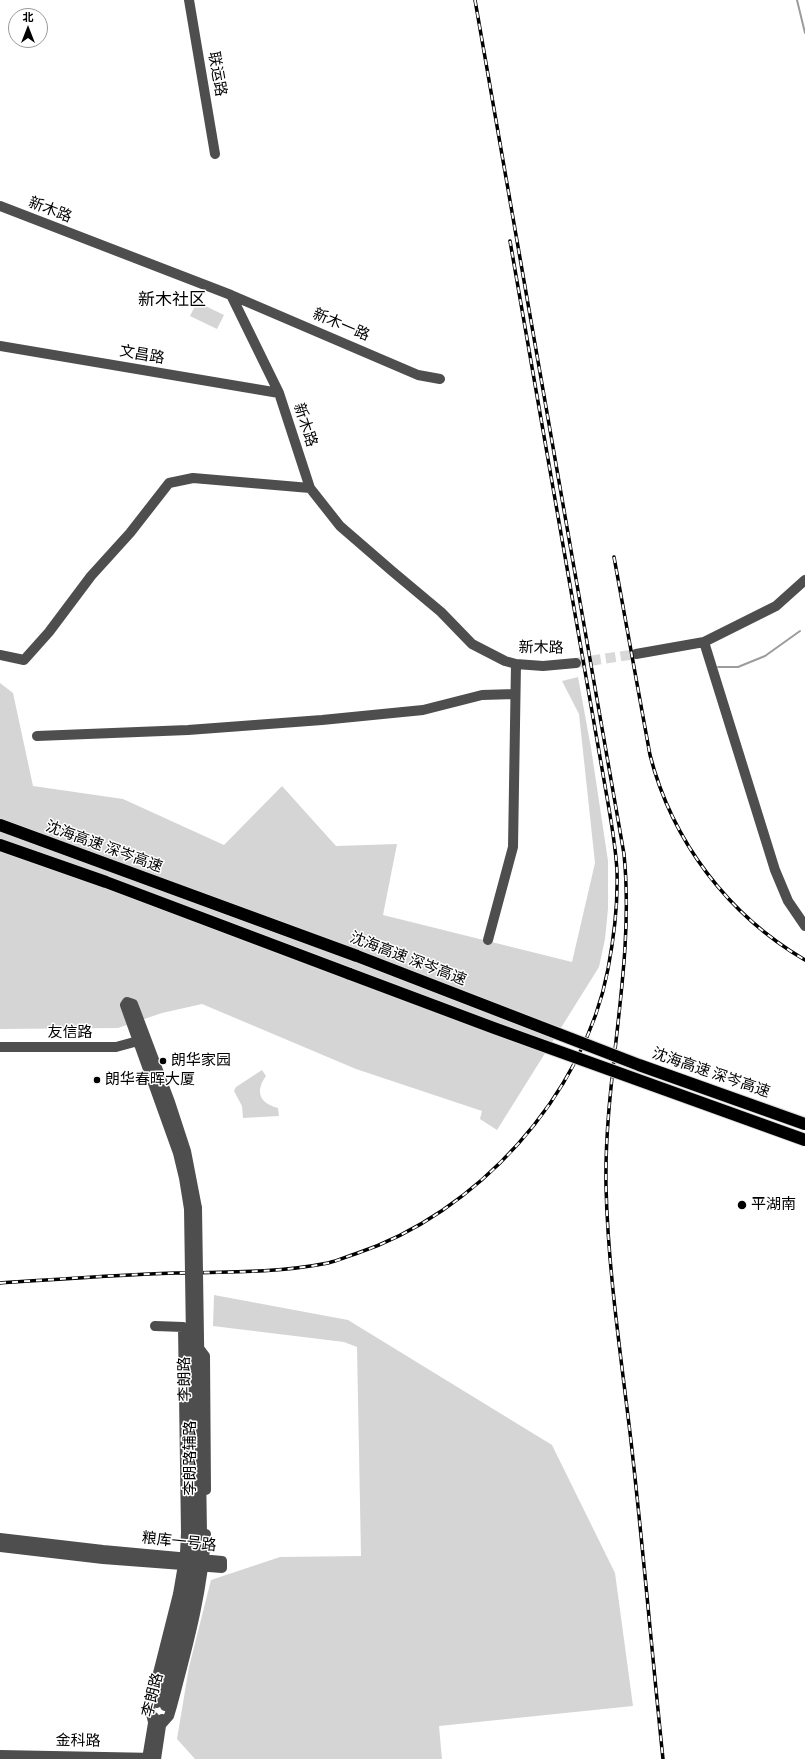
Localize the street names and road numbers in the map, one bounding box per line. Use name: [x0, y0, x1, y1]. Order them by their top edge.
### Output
street label: 联运路: [204, 50, 230, 98]
street label: 新木路: [26, 194, 74, 226]
street label: 新木一路: [310, 305, 372, 345]
street label: 文昌路: [118, 342, 166, 368]
street label: 新木路: [289, 401, 321, 449]
street label: 新木路: [518, 639, 564, 657]
street label: 沈海高速 深岑高速: [43, 817, 165, 877]
street label: 沈海高速 深岑高速: [347, 929, 469, 989]
street label: 友信路: [48, 1024, 92, 1042]
street label: 沈海高速 深岑高速: [650, 1044, 772, 1102]
street label: 李朗路: [176, 1356, 194, 1402]
street label: 李朗路辅路: [182, 1421, 200, 1495]
street label: 粮库一号路: [141, 1529, 217, 1555]
street label: 李朗路: [139, 1671, 167, 1719]
street label: 金科路: [55, 1732, 101, 1750]

